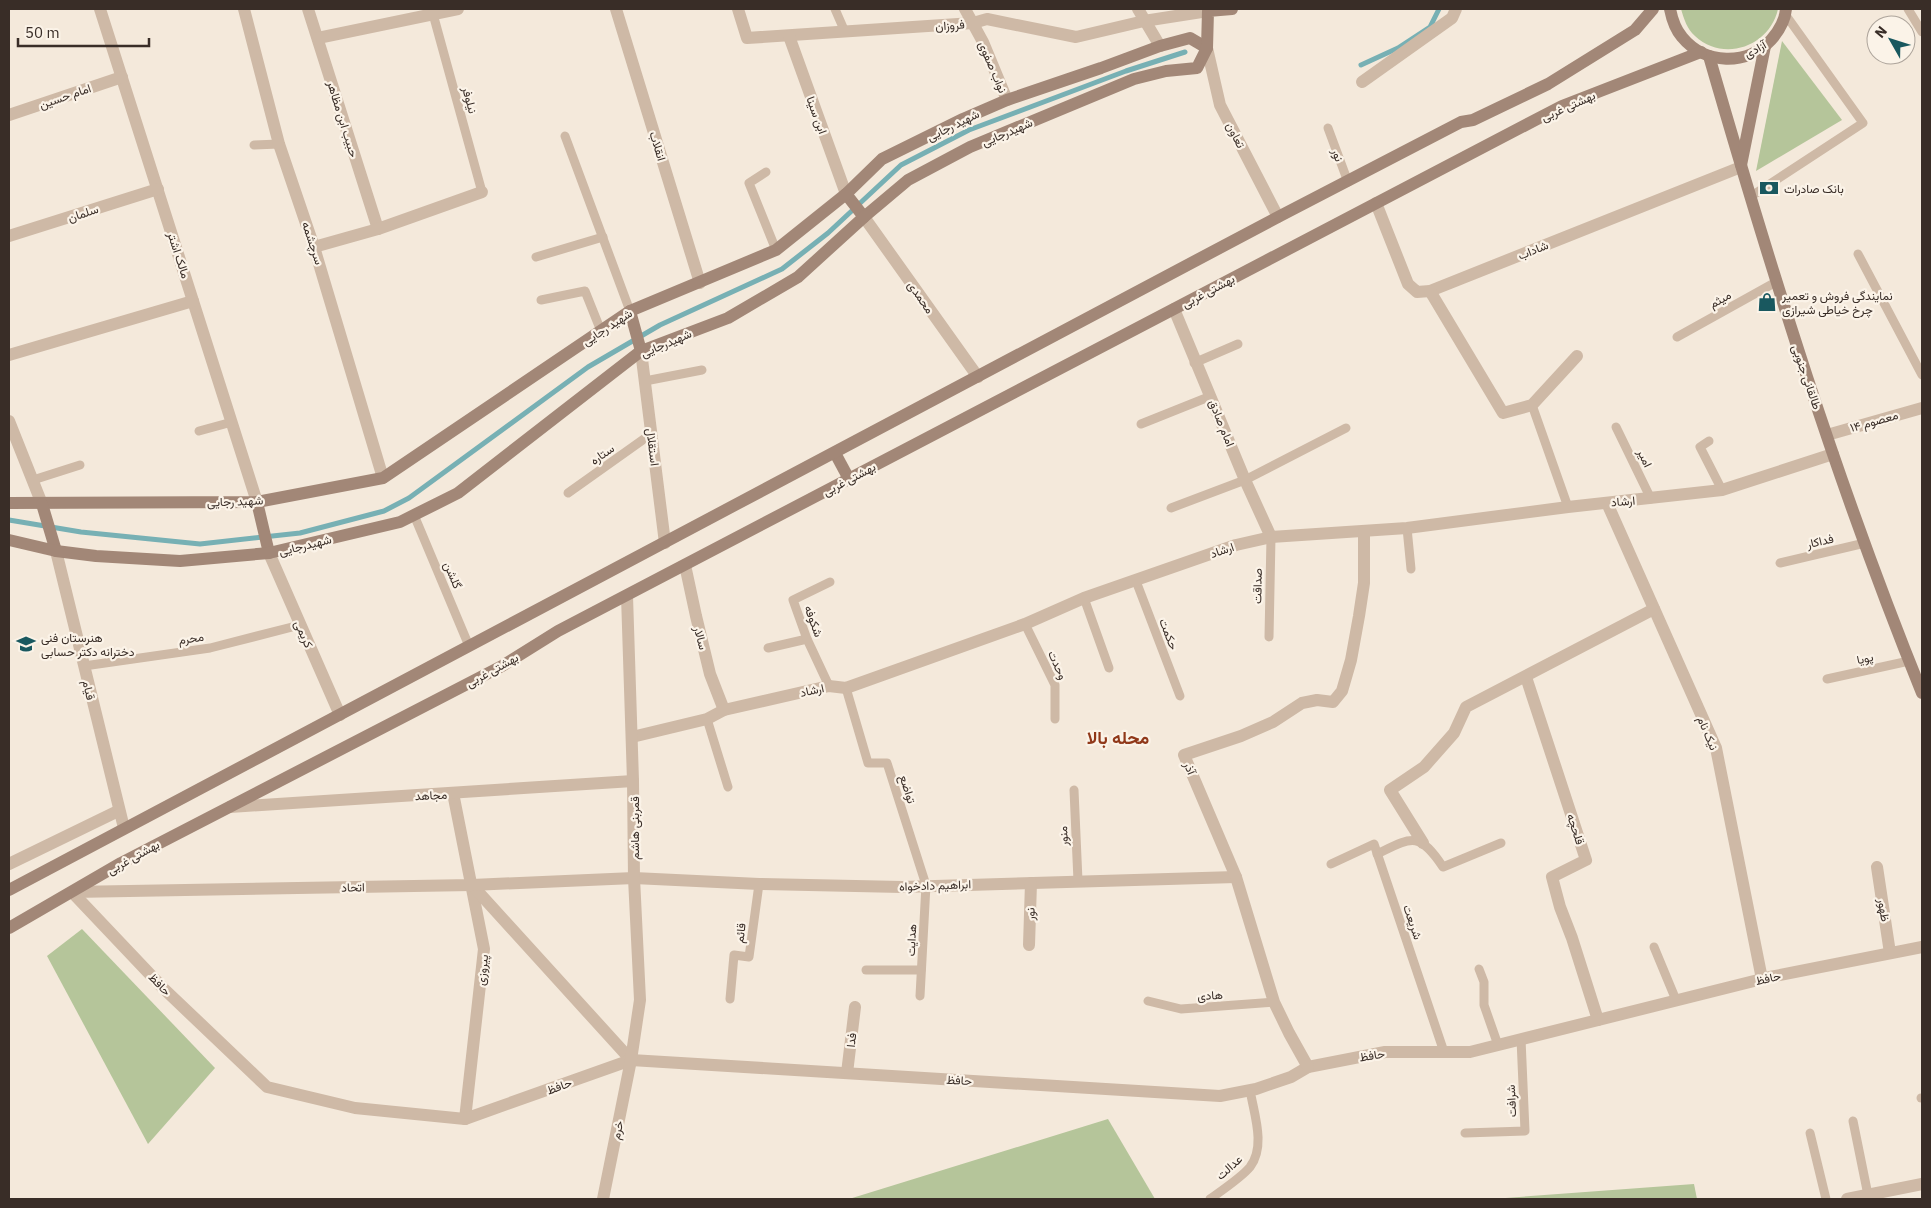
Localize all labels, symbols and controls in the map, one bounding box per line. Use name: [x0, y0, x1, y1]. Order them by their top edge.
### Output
scale bar: [18, 15, 149, 47]
north arrow: [1866, 15, 1916, 65]
street label: فروزان: [935, 16, 965, 35]
text: N: [1871, 22, 1891, 41]
text: 50 m: [25, 23, 60, 42]
street label: آزادی: [1741, 36, 1770, 62]
street label: نواب صفوی: [974, 39, 1011, 95]
street label: حبیب ابن مظاهر: [323, 78, 362, 159]
street label: امام حسین: [37, 80, 93, 113]
street label: نیلوفر: [458, 84, 481, 115]
street label: بهشتی غربی: [1539, 87, 1598, 125]
street label: ابن سینا: [802, 94, 831, 136]
street label: شهید رجایی: [924, 106, 982, 145]
street label: شهیدرجایی: [979, 115, 1035, 150]
street label: تعاون: [1222, 120, 1249, 151]
street label: انقلاب: [646, 130, 670, 162]
street label: نور: [1327, 145, 1347, 164]
bank icon: بانک صادرات: [1758, 177, 1780, 199]
place label: بانک صادرات: [1784, 181, 1844, 197]
street label: سلمان: [66, 201, 100, 225]
street label: سرچشمه: [298, 220, 327, 267]
street label: مالک اشتر: [163, 229, 194, 281]
street label: شاداب: [1516, 237, 1550, 263]
street label: بهشتی غربی: [1179, 271, 1237, 312]
street label: محمدی: [904, 278, 938, 317]
street label: میثم: [1706, 287, 1734, 312]
place label: نمایندگی فروش و تعمیر چرخ خیاطی شیرازی: [1781, 288, 1893, 319]
shop icon: نمایندگی فروش و تعمیر چرخ خیاطی شیرازی: [1756, 291, 1778, 313]
street label: شهید رجایی: [579, 305, 635, 350]
street label: شهیدرجایی: [638, 326, 694, 361]
street label: طالقانی جنوبی: [1788, 343, 1825, 412]
street label: امام صادق: [1205, 397, 1238, 449]
street label: ۱۴ معصوم: [1848, 407, 1900, 436]
street label: استقلال: [642, 427, 663, 467]
street label: ستاره: [587, 440, 618, 468]
street label: امیر: [1633, 445, 1656, 470]
street label: بهشتی غربی: [820, 459, 878, 500]
street label: ارشاد: [1610, 492, 1636, 511]
street label: شهید رجایی: [206, 493, 264, 510]
street label: شهیدرجایی: [277, 531, 333, 560]
street label: فداکار: [1804, 531, 1835, 553]
street label: ارشاد: [1208, 539, 1236, 562]
street label: گلشن: [440, 559, 465, 591]
street label: صداقت: [1249, 568, 1265, 604]
street label: شکوفه: [800, 603, 827, 639]
street label: حکمت: [1156, 616, 1182, 652]
street label: کریمی: [290, 618, 317, 650]
street label: سالار: [690, 624, 711, 651]
street label: محرم: [177, 629, 205, 648]
place label: هنرستان فنی دخترانه دکتر حسابی: [41, 630, 135, 660]
school or university icon: هنرستان فنی دخترانه دکتر حسابی: [15, 633, 37, 655]
street label: وحدت: [1044, 648, 1071, 682]
street label: بهشتی غربی: [463, 649, 521, 691]
street label: پویا: [1855, 649, 1875, 668]
street label: قیام: [78, 678, 99, 702]
street label: ارشاد: [799, 680, 826, 701]
street label: نیک نام: [1693, 714, 1722, 753]
district label: محله بالا: [1087, 726, 1150, 749]
street label: آذر: [1179, 758, 1200, 778]
street label: تواضع: [894, 773, 920, 806]
street label: مجاهد: [414, 787, 448, 803]
street label: قمربنی هاشم: [627, 796, 643, 860]
street label: قلحچه: [1563, 812, 1588, 847]
street label: منور: [1055, 826, 1072, 847]
street label: بهشتی غربی: [104, 836, 162, 878]
street label: ابراهیم دادخواه: [899, 876, 971, 895]
street label: اتحاد: [341, 879, 365, 895]
street label: ظهور: [1874, 896, 1893, 923]
street label: شریعت: [1399, 903, 1426, 942]
street label: نور: [1022, 907, 1039, 922]
street label: قائم: [731, 922, 750, 944]
street label: هدایت: [903, 923, 919, 957]
street label: پیروزی: [473, 954, 492, 986]
street label: حافظ: [1754, 968, 1782, 988]
street label: حافظ: [146, 970, 174, 998]
street label: هادی: [1197, 987, 1223, 1004]
street label: فدا: [843, 1032, 859, 1048]
street label: حافظ: [1358, 1046, 1386, 1064]
street label: حافظ: [946, 1072, 972, 1088]
street label: حافظ: [544, 1075, 574, 1097]
street label: شرافت: [1503, 1084, 1520, 1118]
street label: خرم: [608, 1119, 627, 1141]
street label: عدالت: [1213, 1151, 1245, 1183]

